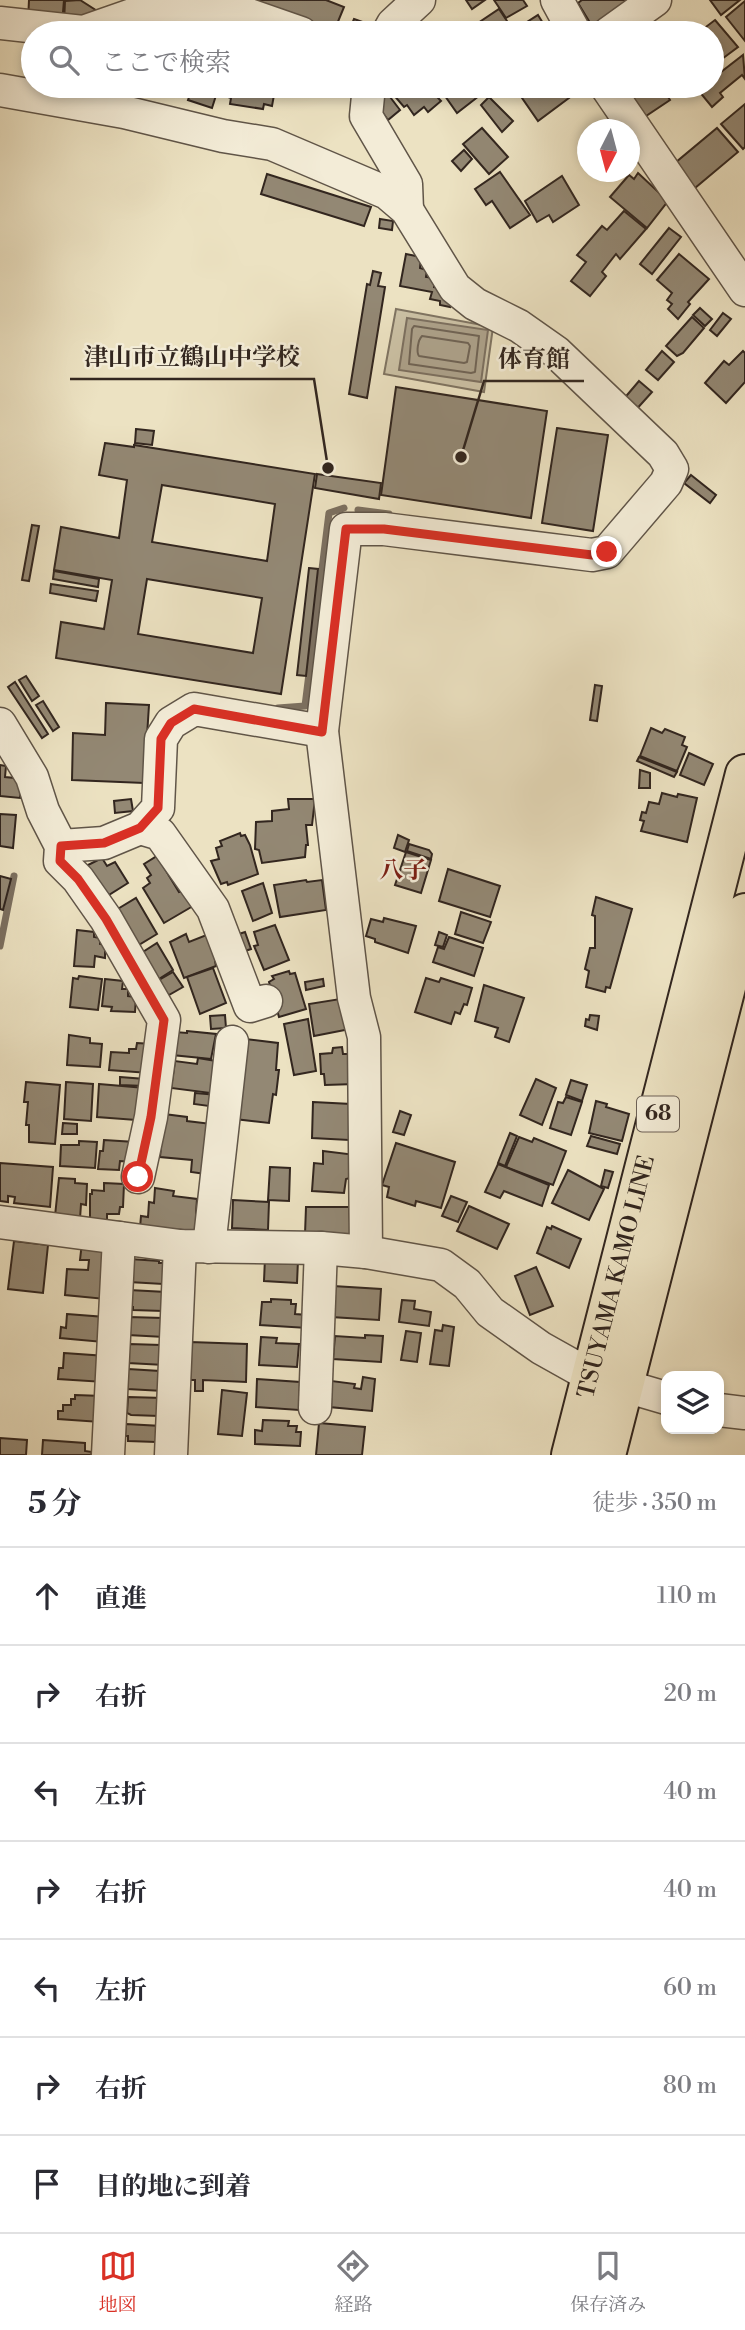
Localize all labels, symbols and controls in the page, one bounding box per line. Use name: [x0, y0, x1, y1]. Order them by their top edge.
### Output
search box: [21, 21, 724, 98]
icon: search: [45, 41, 83, 79]
text: ここで検索: [101, 47, 231, 79]
north arrow: [577, 119, 640, 182]
callout: 津山市立鶴山中学校: [70, 334, 314, 379]
callout: 体育館: [484, 336, 584, 381]
text: 津山市立鶴山中学校: [84, 343, 300, 373]
text: 体育館: [498, 345, 570, 375]
route end: [591, 536, 622, 567]
district label: 八子: [379, 856, 427, 886]
road number: 68: [637, 1096, 679, 1132]
street label: TSUYAMA KAMO LINE: [572, 1152, 661, 1401]
route start: [122, 1161, 153, 1192]
map controls: [661, 1371, 724, 1434]
button: layers: [661, 1371, 724, 1434]
text: 5 分: [28, 1485, 81, 1523]
text: 徒歩 · 350 m: [592, 1489, 717, 1517]
icon: ahead: [28, 1577, 66, 1615]
text: 110 m: [657, 1582, 717, 1610]
text: 直進: [95, 1583, 147, 1615]
icon: right: [28, 1675, 66, 1713]
text: 20 m: [664, 1680, 717, 1708]
text: 右折: [95, 1681, 147, 1713]
icon: left: [28, 1773, 66, 1811]
text: 40 m: [663, 1778, 717, 1806]
text: 左折: [95, 1779, 147, 1811]
icon: right: [28, 1871, 66, 1909]
text: 40 m: [663, 1876, 717, 1904]
text: 右折: [95, 1877, 147, 1909]
icon: left: [28, 1969, 66, 2007]
text: 60 m: [663, 1974, 717, 2002]
text: 左折: [95, 1975, 147, 2007]
icon: right: [28, 2067, 66, 2105]
text: 80 m: [663, 2072, 717, 2100]
text: 右折: [95, 2073, 147, 2105]
icon: arrive: [28, 2165, 66, 2203]
text: 目的地に到着: [95, 2171, 251, 2203]
tab: 地図: [99, 2247, 137, 2317]
tab: 経路: [334, 2247, 372, 2317]
tab: 保存済み: [570, 2247, 646, 2317]

